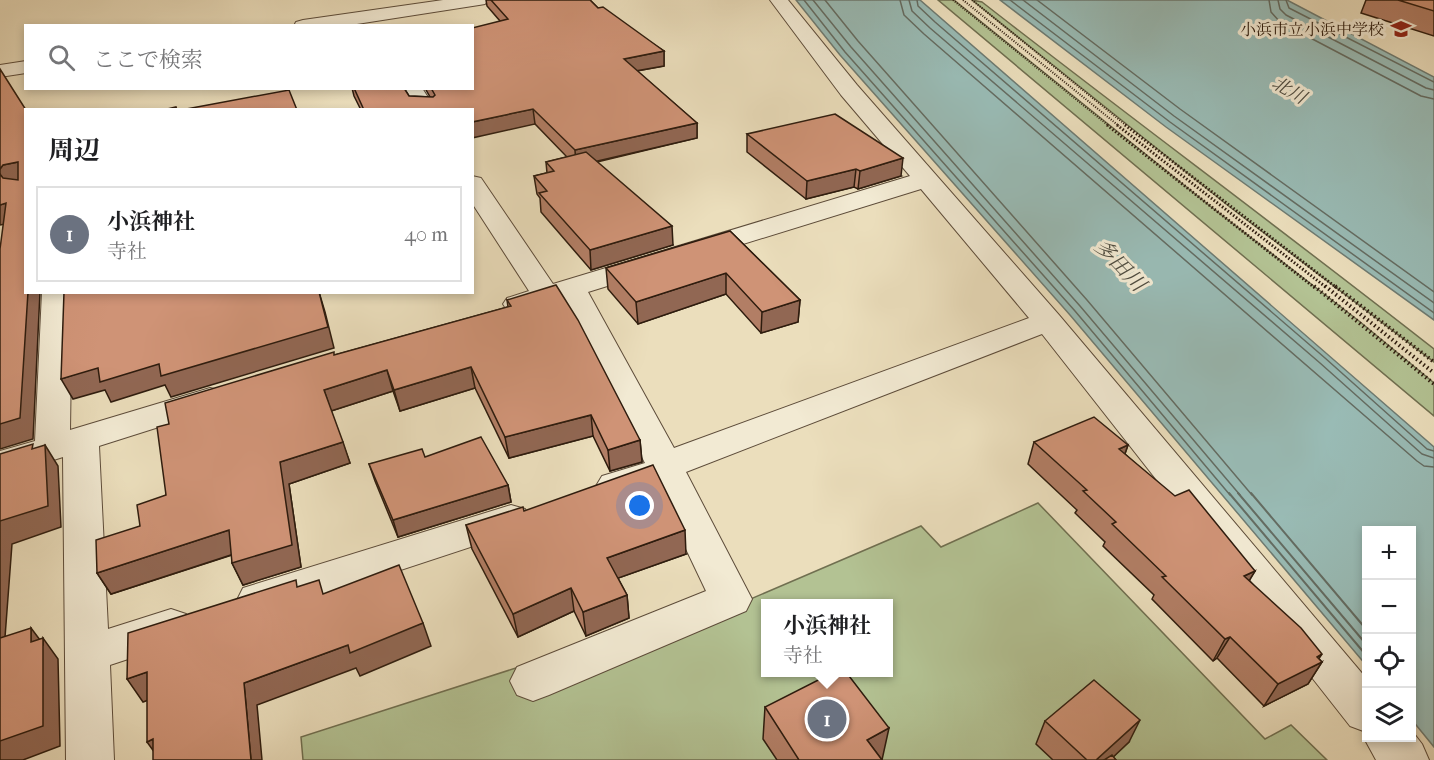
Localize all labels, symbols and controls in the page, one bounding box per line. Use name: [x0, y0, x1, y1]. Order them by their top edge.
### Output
school or university icon: 小浜市立小浜中学校: [1389, 17, 1413, 41]
place label: 小浜市立小浜中学校: [1240, 20, 1384, 39]
search box: [24, 24, 474, 90]
icon: search: [45, 41, 78, 74]
text: ここで検索: [93, 47, 203, 73]
water label: 北川: [1268, 72, 1311, 110]
text: 周辺: [48, 135, 100, 166]
text: 小浜神社: [107, 209, 195, 235]
text: 1: [66, 223, 73, 246]
text: 40 m: [404, 223, 448, 246]
water label: 多田川: [1089, 234, 1152, 297]
text: 寺社: [107, 240, 147, 263]
your location: [625, 491, 654, 520]
map controls: [1362, 526, 1416, 742]
button: +: [1362, 526, 1416, 580]
button: −: [1362, 580, 1416, 634]
popup: [761, 599, 893, 677]
text: 小浜神社: [783, 613, 871, 639]
button: locate: [1362, 634, 1416, 688]
text: 寺社: [783, 644, 823, 667]
button: layers: [1362, 688, 1416, 742]
pin: 1: [808, 696, 846, 742]

